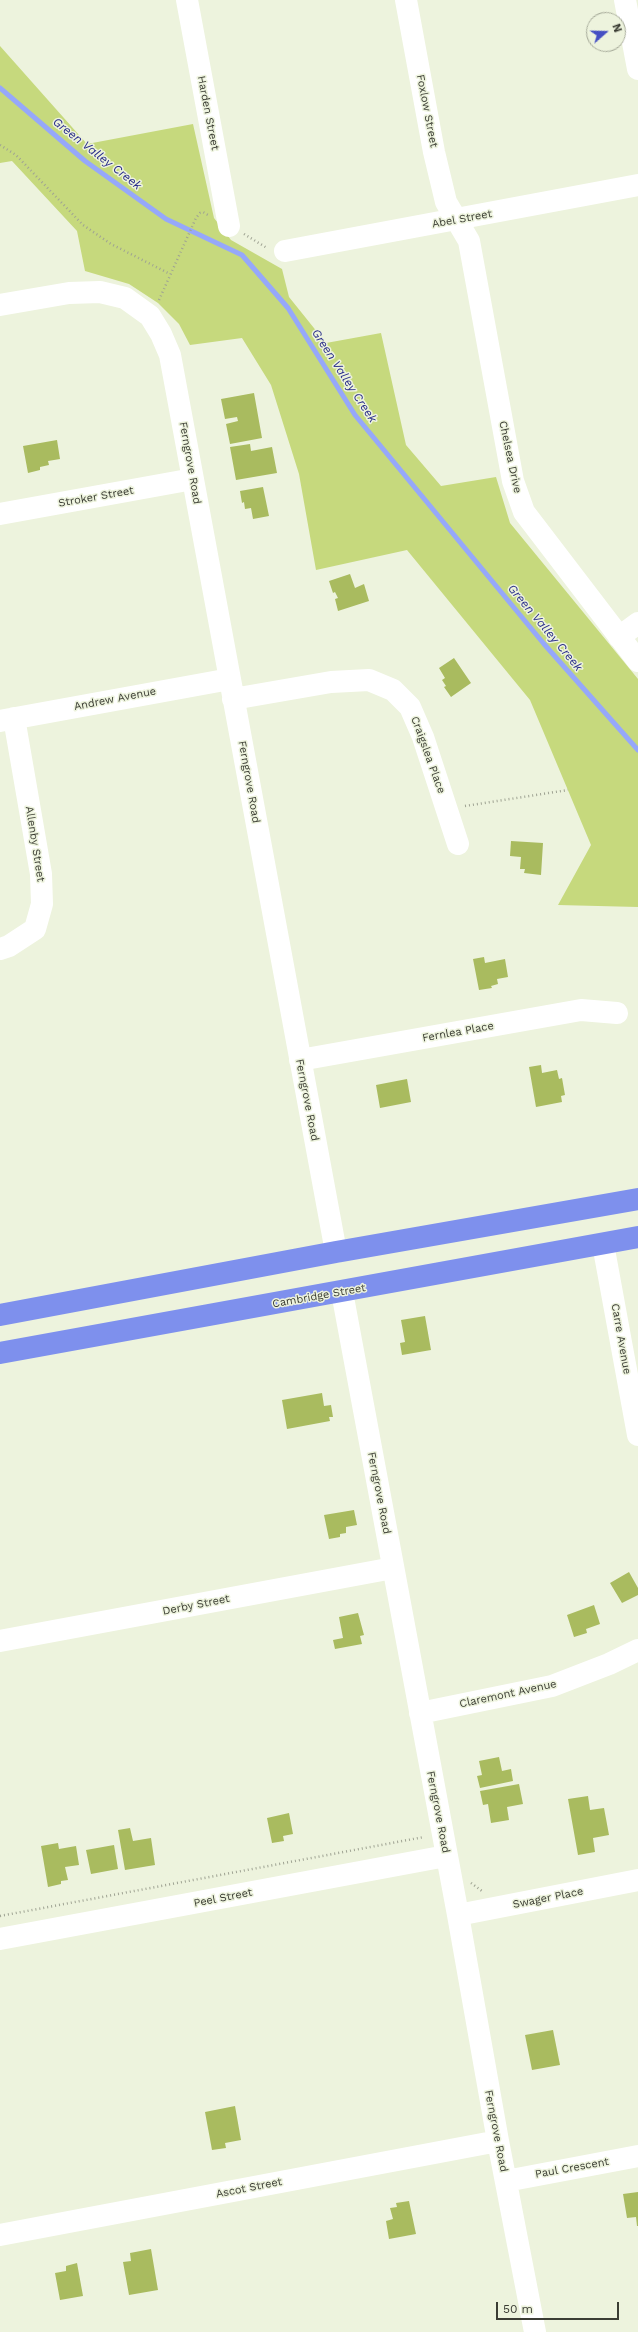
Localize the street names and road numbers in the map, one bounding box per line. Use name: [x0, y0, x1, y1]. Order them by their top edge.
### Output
street label: Foxlow Street: [413, 73, 441, 149]
street label: Harden Street: [194, 75, 222, 151]
street label: Abel Street: [431, 207, 493, 231]
street label: Chelsea Drive: [496, 420, 524, 494]
street label: Ferngrove Road: [176, 421, 204, 505]
street label: Stroker Street: [57, 484, 135, 510]
street label: Andrew Avenue: [73, 685, 157, 713]
street label: Craigslea Place: [408, 715, 448, 795]
street label: Ferngrove Road: [235, 740, 263, 824]
street label: Allenby Street: [23, 805, 47, 883]
street label: Fernlea Place: [421, 1019, 495, 1045]
street label: Ferngrove Road: [293, 1058, 321, 1142]
street label: Cambridge Street: [271, 1281, 367, 1311]
street label: Carre Avenue: [608, 1303, 634, 1375]
street label: Ferngrove Road: [365, 1451, 393, 1535]
street label: Derby Street: [161, 1592, 231, 1618]
street label: Claremont Avenue: [458, 1677, 558, 1711]
street label: Ferngrove Road: [424, 1770, 452, 1854]
street label: Swager Place: [512, 1885, 584, 1911]
street label: Peel Street: [193, 1886, 253, 1910]
street label: Ferngrove Road: [482, 2089, 510, 2173]
street label: Paul Crescent: [534, 2155, 610, 2181]
street label: Ascot Street: [215, 2175, 283, 2201]

